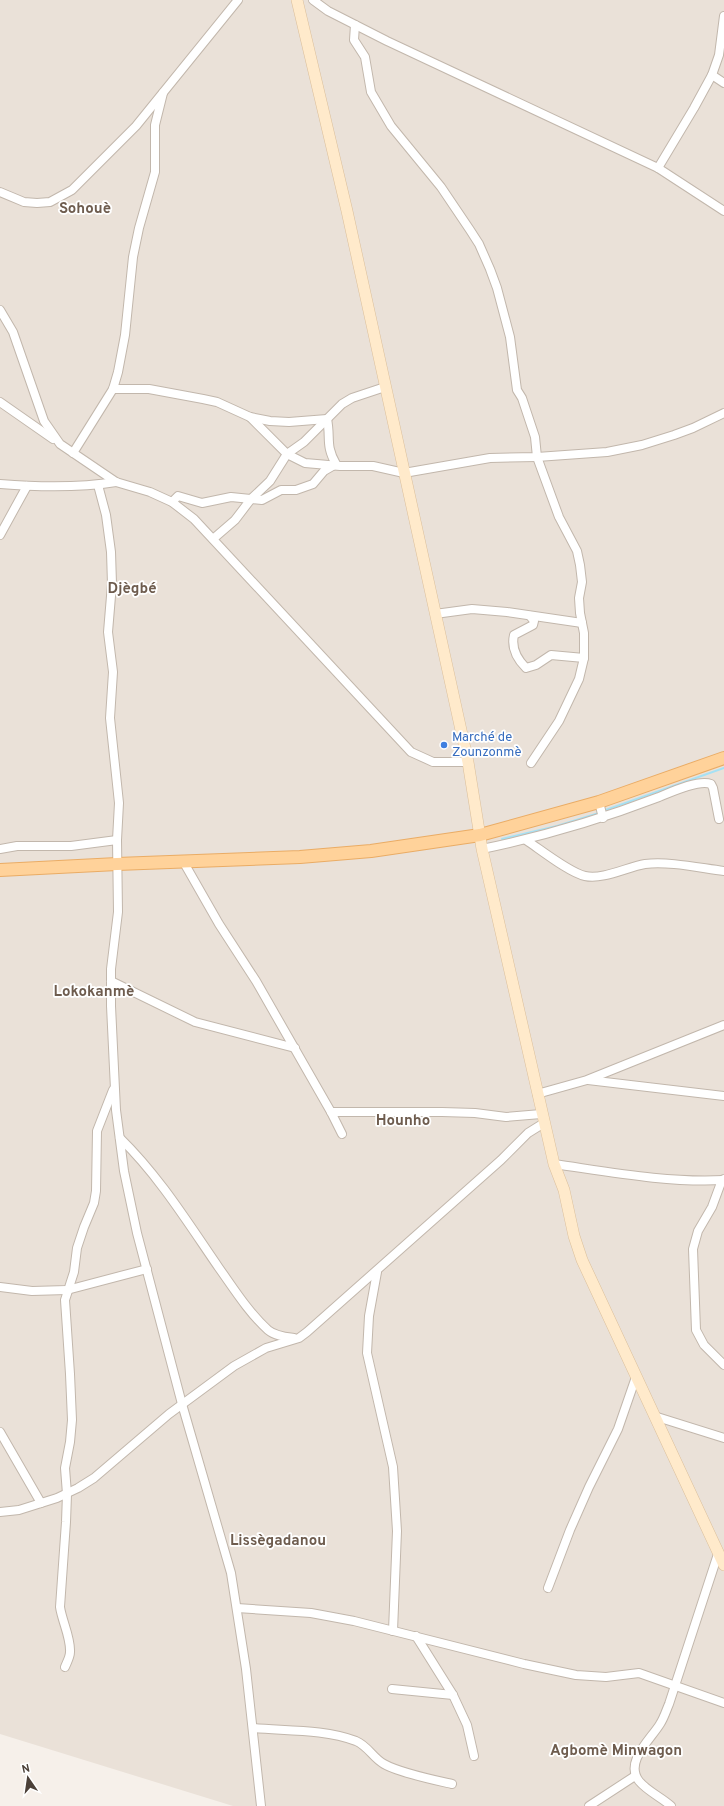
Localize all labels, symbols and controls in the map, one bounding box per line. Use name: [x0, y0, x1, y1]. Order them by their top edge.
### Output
district label: Sohouè: [59, 200, 111, 219]
district label: Djègbé: [107, 580, 157, 599]
place label: Marché de Zounzonmè: [452, 730, 522, 761]
marker: Marché de Zounzonmè: [439, 740, 449, 750]
district label: Lokokanmè: [54, 983, 134, 1002]
district label: Hounho: [376, 1112, 430, 1131]
district label: Lissègadanou: [230, 1532, 326, 1551]
district label: Agbomè Minwagon: [550, 1742, 682, 1761]
north arrow: [8, 1758, 48, 1798]
text: N: [21, 1762, 31, 1777]

